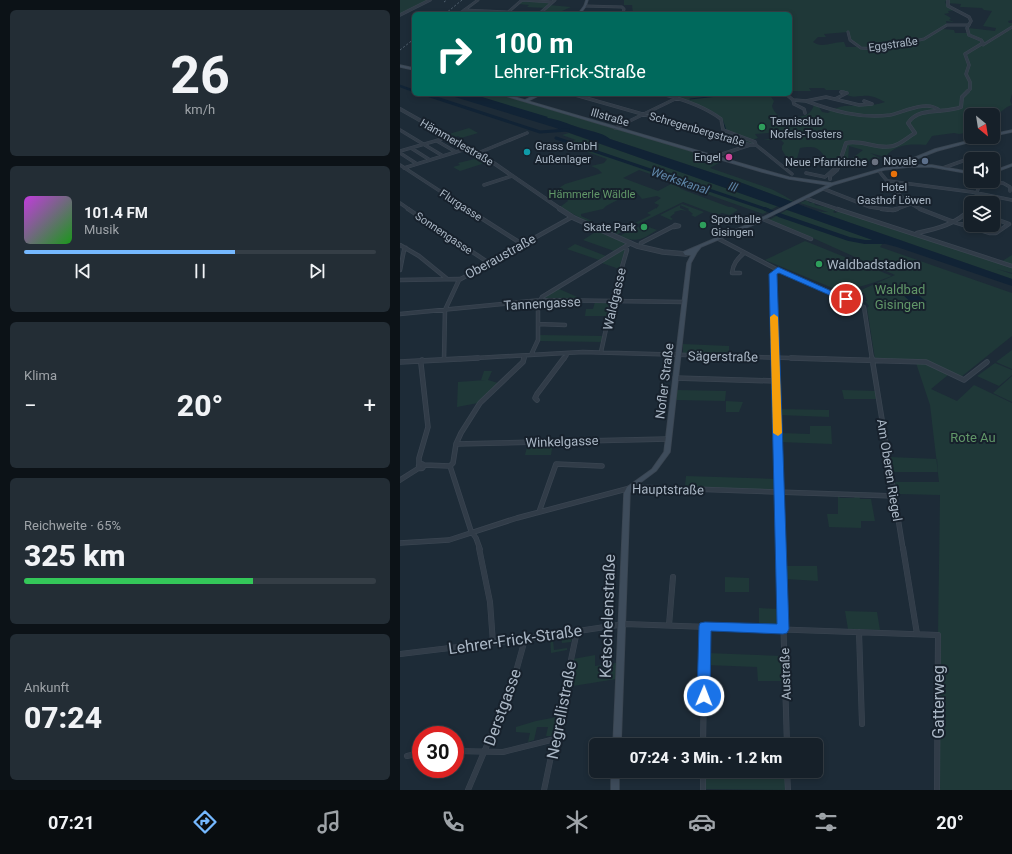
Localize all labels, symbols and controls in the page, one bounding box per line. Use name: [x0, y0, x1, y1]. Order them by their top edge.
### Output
text: 100 m: [494, 27, 573, 60]
icon: right: [428, 28, 480, 80]
street label: Eggstraße: [868, 35, 919, 54]
text: 26: [170, 45, 230, 106]
text: Lehrer-Frick-Straße: [494, 61, 646, 82]
text: km/h: [185, 102, 215, 117]
street label: Illstraße: [589, 106, 631, 129]
north arrow: [964, 108, 1000, 144]
map controls: [964, 108, 1000, 232]
street label: Schregenbergstraße: [648, 110, 746, 149]
place label: Tennisclub Nofels-Tosters: [770, 115, 842, 141]
street label: Hämmerlestraße: [418, 116, 496, 169]
marker: Tennisclub Nofels-Tosters: [757, 122, 767, 132]
place label: Grass GmbH Außenlager: [535, 140, 597, 166]
marker: Grass GmbH Außenlager: [522, 147, 532, 157]
place label: Engel: [694, 151, 721, 164]
marker: Engel: [724, 152, 734, 162]
button: sound: [964, 152, 1000, 188]
place label: Novale: [883, 155, 917, 168]
place label: Neue Pfarrkirche: [785, 156, 867, 169]
marker: Novale: [920, 156, 930, 166]
marker: Neue Pfarrkirche: [870, 157, 880, 167]
water label: Werkskanal: [649, 165, 711, 197]
marker: Hotel Gasthof Löwen: [889, 169, 899, 179]
water label: Ill: [726, 179, 740, 195]
place label: Hotel Gasthof Löwen: [857, 181, 931, 207]
street label: Flurgasse: [437, 187, 484, 224]
park label: Hämmerle Wäldle: [549, 188, 636, 201]
button: layers: [964, 196, 1000, 232]
text: 101.4 FM: [84, 204, 148, 222]
street label: Sonnengasse: [413, 210, 475, 257]
place label: Sporthalle Gisingen: [711, 213, 761, 239]
marker: Sporthalle Gisingen: [698, 220, 708, 230]
place label: Skate Park: [584, 221, 636, 234]
text: Musik: [84, 222, 119, 237]
marker: Skate Park: [639, 222, 649, 232]
street label: Oberaustraße: [462, 231, 538, 282]
place label: Waldbadstadion: [827, 257, 921, 272]
marker: Waldbadstadion: [814, 259, 824, 269]
icon: previous: [72, 260, 94, 282]
icon: pause: [189, 260, 211, 282]
icon: next: [306, 260, 328, 282]
street label: Waldgasse: [600, 266, 629, 332]
pin: [829, 282, 863, 316]
park label: Waldbad Gisingen: [875, 282, 925, 312]
icon: arrive: [835, 288, 857, 310]
street label: Tannengasse: [503, 294, 581, 313]
street label: Nofler Straße: [652, 342, 677, 420]
street label: Sägerstraße: [688, 348, 758, 365]
text: Klima: [24, 368, 57, 383]
text: 20°: [177, 388, 223, 423]
text: −: [24, 393, 37, 418]
text: +: [364, 393, 376, 418]
street label: Am Oberen Riegel: [874, 418, 905, 522]
park label: Rote Au: [950, 430, 996, 445]
street label: Winkelgasse: [525, 433, 599, 450]
street label: Hauptstraße: [632, 481, 704, 498]
text: Reichweite · 65%: [24, 518, 121, 533]
text: 325 km: [24, 538, 126, 573]
street label: Ketschelenstraße: [596, 554, 619, 678]
street label: Lehrer-Frick-Straße: [447, 621, 583, 658]
street label: Austraße: [777, 647, 794, 700]
street label: Negrellistraße: [543, 659, 580, 761]
street label: Gatterweg: [929, 665, 948, 739]
street label: Derstgasse: [480, 666, 525, 748]
position arrow: [683, 675, 725, 717]
text: Ankunft: [24, 680, 69, 695]
text: 07:24: [24, 700, 102, 735]
speed limit sign: 30: [412, 726, 464, 778]
text: 07:24 · 3 Min. · 1.2 km: [630, 749, 782, 767]
icon: directions: [191, 808, 219, 836]
icon: music: [315, 808, 343, 836]
icon: phone: [439, 808, 467, 836]
icon: climate: [563, 808, 591, 836]
icon: car: [688, 808, 716, 836]
icon: filters: [812, 808, 840, 836]
text: 07:21: [48, 812, 95, 833]
text: 20°: [936, 812, 964, 833]

